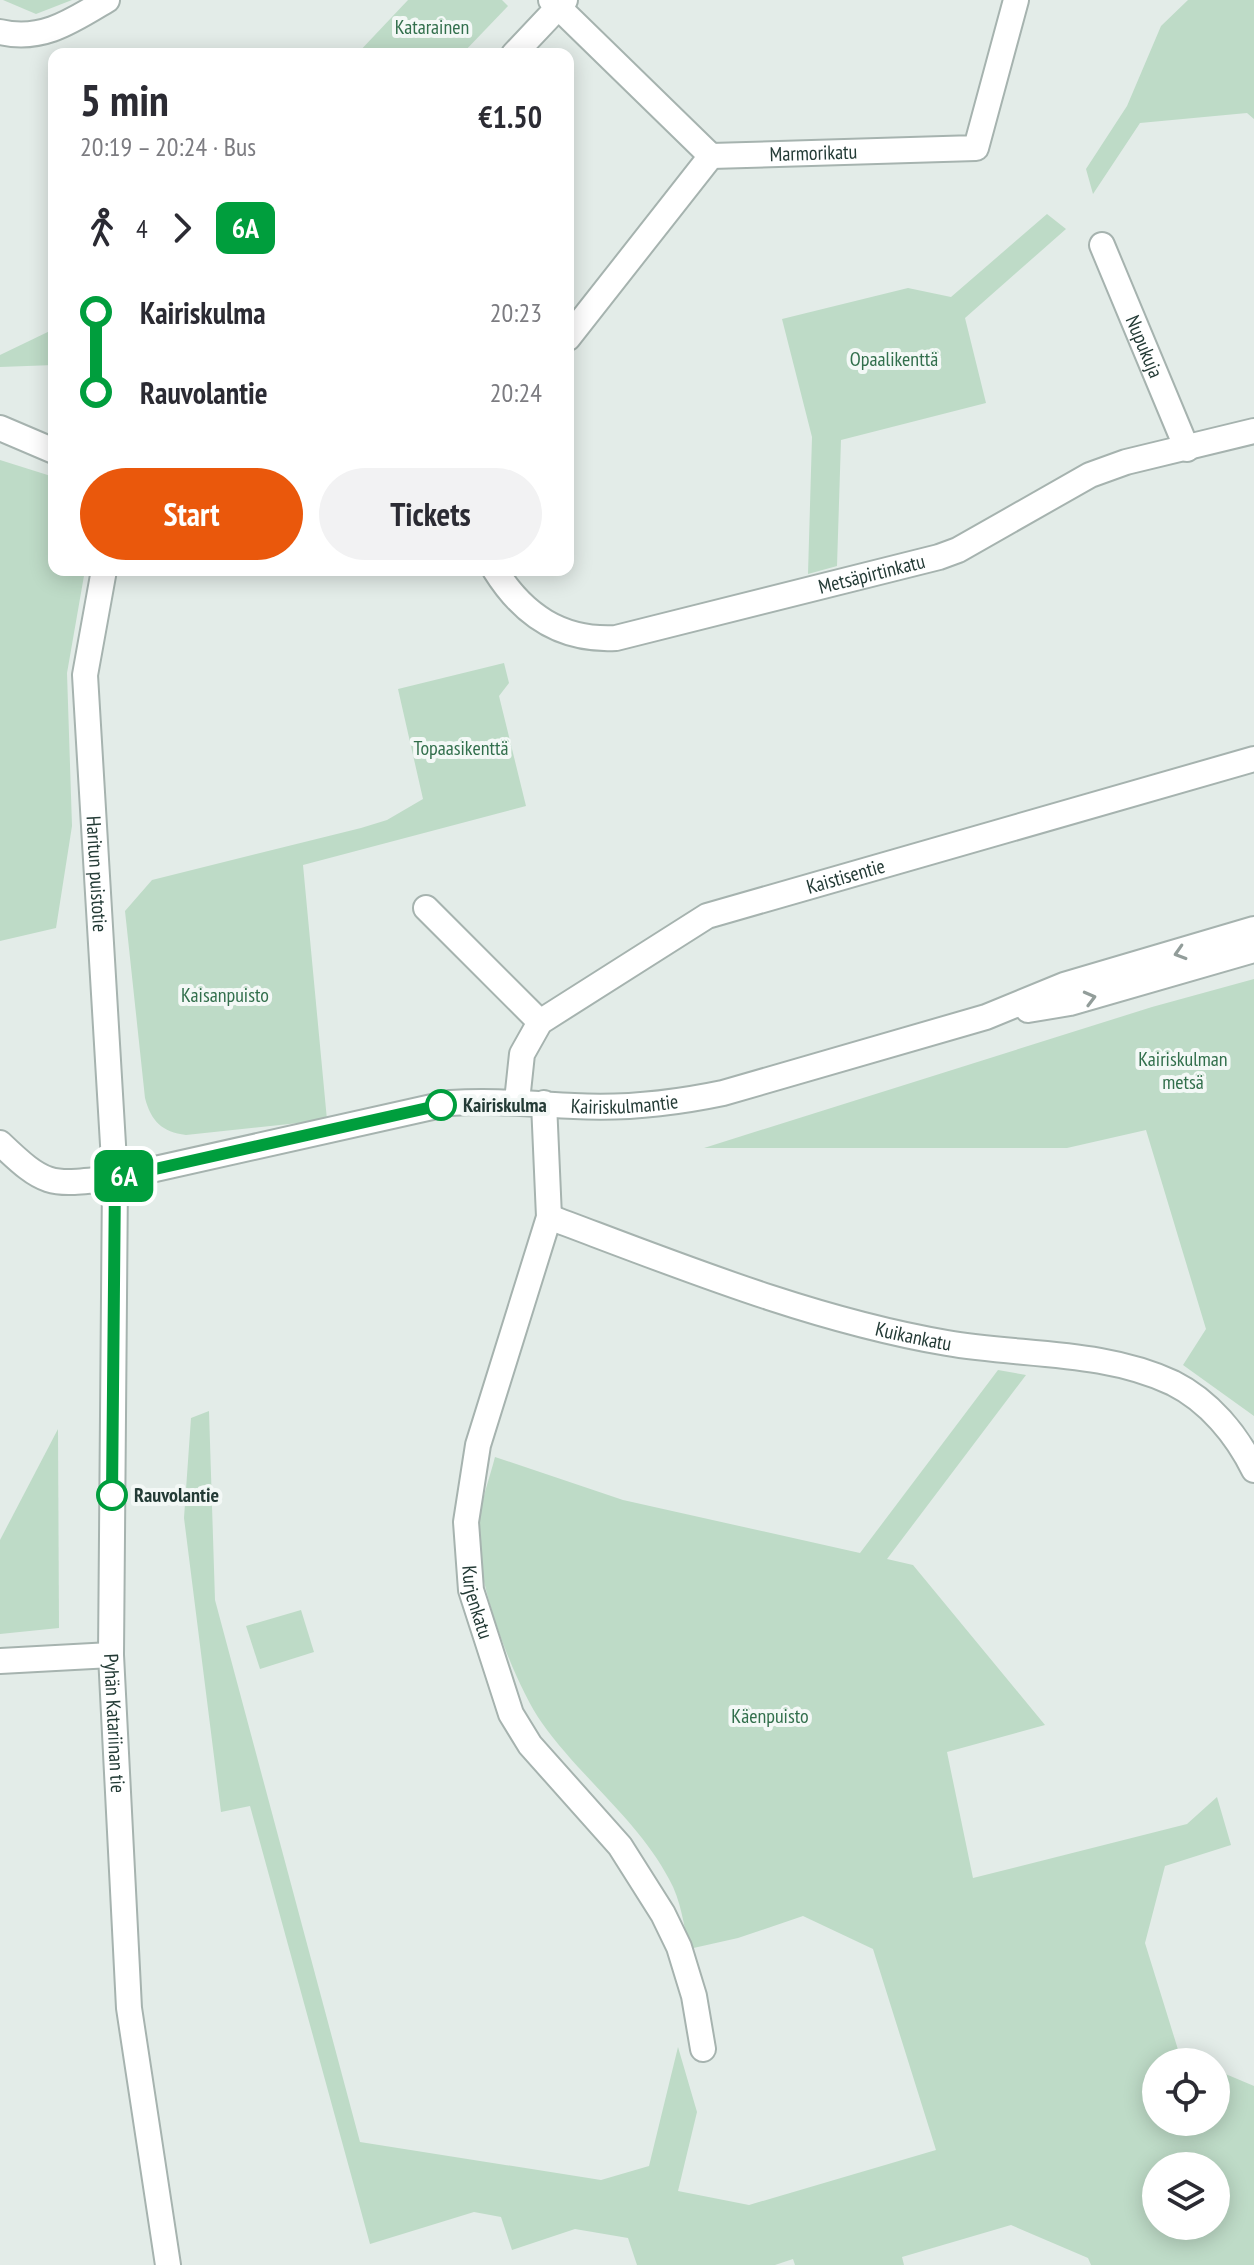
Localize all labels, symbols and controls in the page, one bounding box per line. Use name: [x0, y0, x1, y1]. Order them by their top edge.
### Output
park label: Katarainen: [395, 14, 469, 40]
text: 5 min: [80, 71, 169, 128]
text: €1.50: [478, 97, 542, 136]
text: 20:19 – 20:24 · Bus: [80, 130, 256, 163]
street label: Marmorikatu: [769, 139, 858, 167]
icon: walk: [80, 206, 124, 250]
icon: forward: [160, 206, 204, 250]
text: 6A: [232, 209, 259, 246]
text: 4: [136, 212, 148, 245]
text: Kairiskulma: [140, 293, 266, 332]
text: 20:23: [490, 296, 542, 329]
street label: Nupukuja: [1120, 311, 1169, 382]
park label: Opaalikenttä: [850, 346, 938, 372]
text: Rauvolantie: [140, 373, 267, 412]
text: 20:24: [490, 376, 542, 409]
button: Start: [80, 468, 303, 560]
button: Tickets: [319, 468, 542, 560]
street label: Metsäpirtinkatu: [816, 548, 928, 600]
park label: Topaasikenttä: [414, 735, 508, 761]
street label: Haritun puistotie: [80, 815, 113, 933]
street label: Kaistisentie: [803, 853, 888, 900]
one-way arrow: [1173, 943, 1187, 959]
park label: Kaisanpuisto: [181, 982, 269, 1008]
one-way arrow: [1083, 990, 1097, 1007]
park label: Kairiskulman metsä: [1138, 1046, 1228, 1095]
street label: Kairiskulmantie: [570, 1088, 680, 1120]
marker: Kairiskulma: [426, 1090, 456, 1120]
place label: Kairiskulma: [463, 1092, 547, 1118]
line badge: 6A: [88, 1150, 160, 1202]
text: 6A: [110, 1157, 138, 1194]
street label: Kuikankatu: [873, 1316, 954, 1357]
marker: Rauvolantie: [97, 1480, 127, 1510]
place label: Rauvolantie: [134, 1482, 219, 1508]
street label: Kurjenkatu: [456, 1565, 499, 1642]
street label: Pyhän Katariinan tie: [98, 1653, 131, 1794]
park label: Käenpuisto: [731, 1703, 809, 1729]
map controls: [1142, 2048, 1230, 2240]
button: locate: [1142, 2048, 1230, 2136]
button: layers: [1142, 2152, 1230, 2240]

